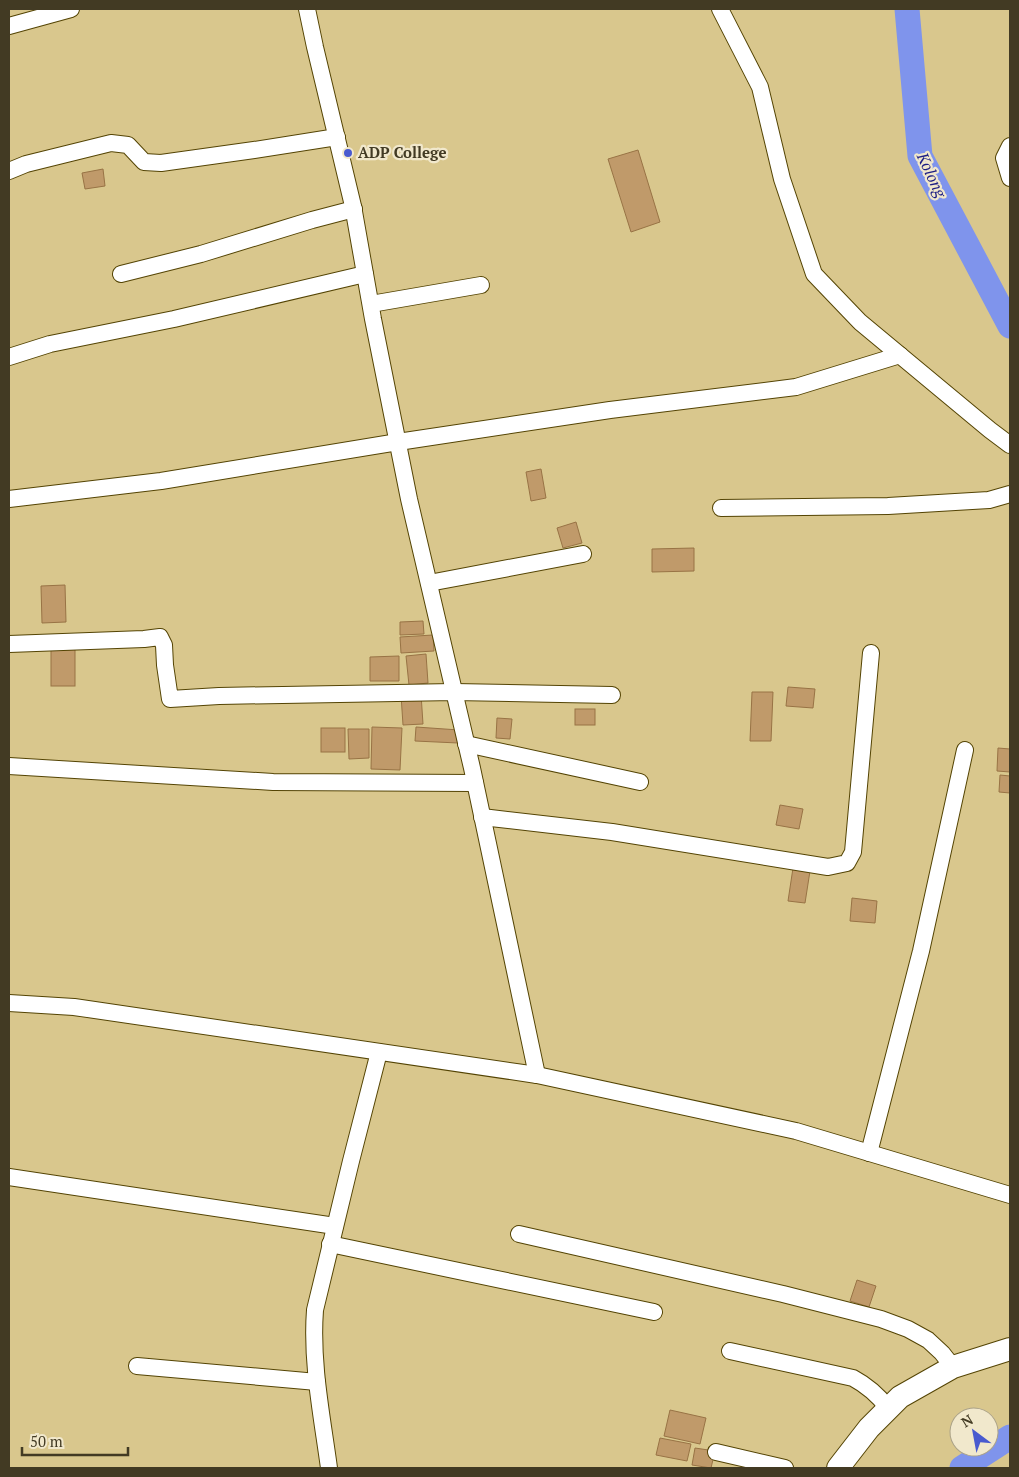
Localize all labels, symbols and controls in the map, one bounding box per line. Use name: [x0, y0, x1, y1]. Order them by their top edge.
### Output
place label: ADP College: [358, 142, 447, 162]
marker: ADP College: [342, 147, 354, 159]
water label: Kolong: [912, 148, 952, 202]
north arrow: [949, 1407, 999, 1457]
text: N: [957, 1409, 977, 1431]
scale bar: [22, 1424, 129, 1456]
text: 50 m: [30, 1431, 63, 1451]

